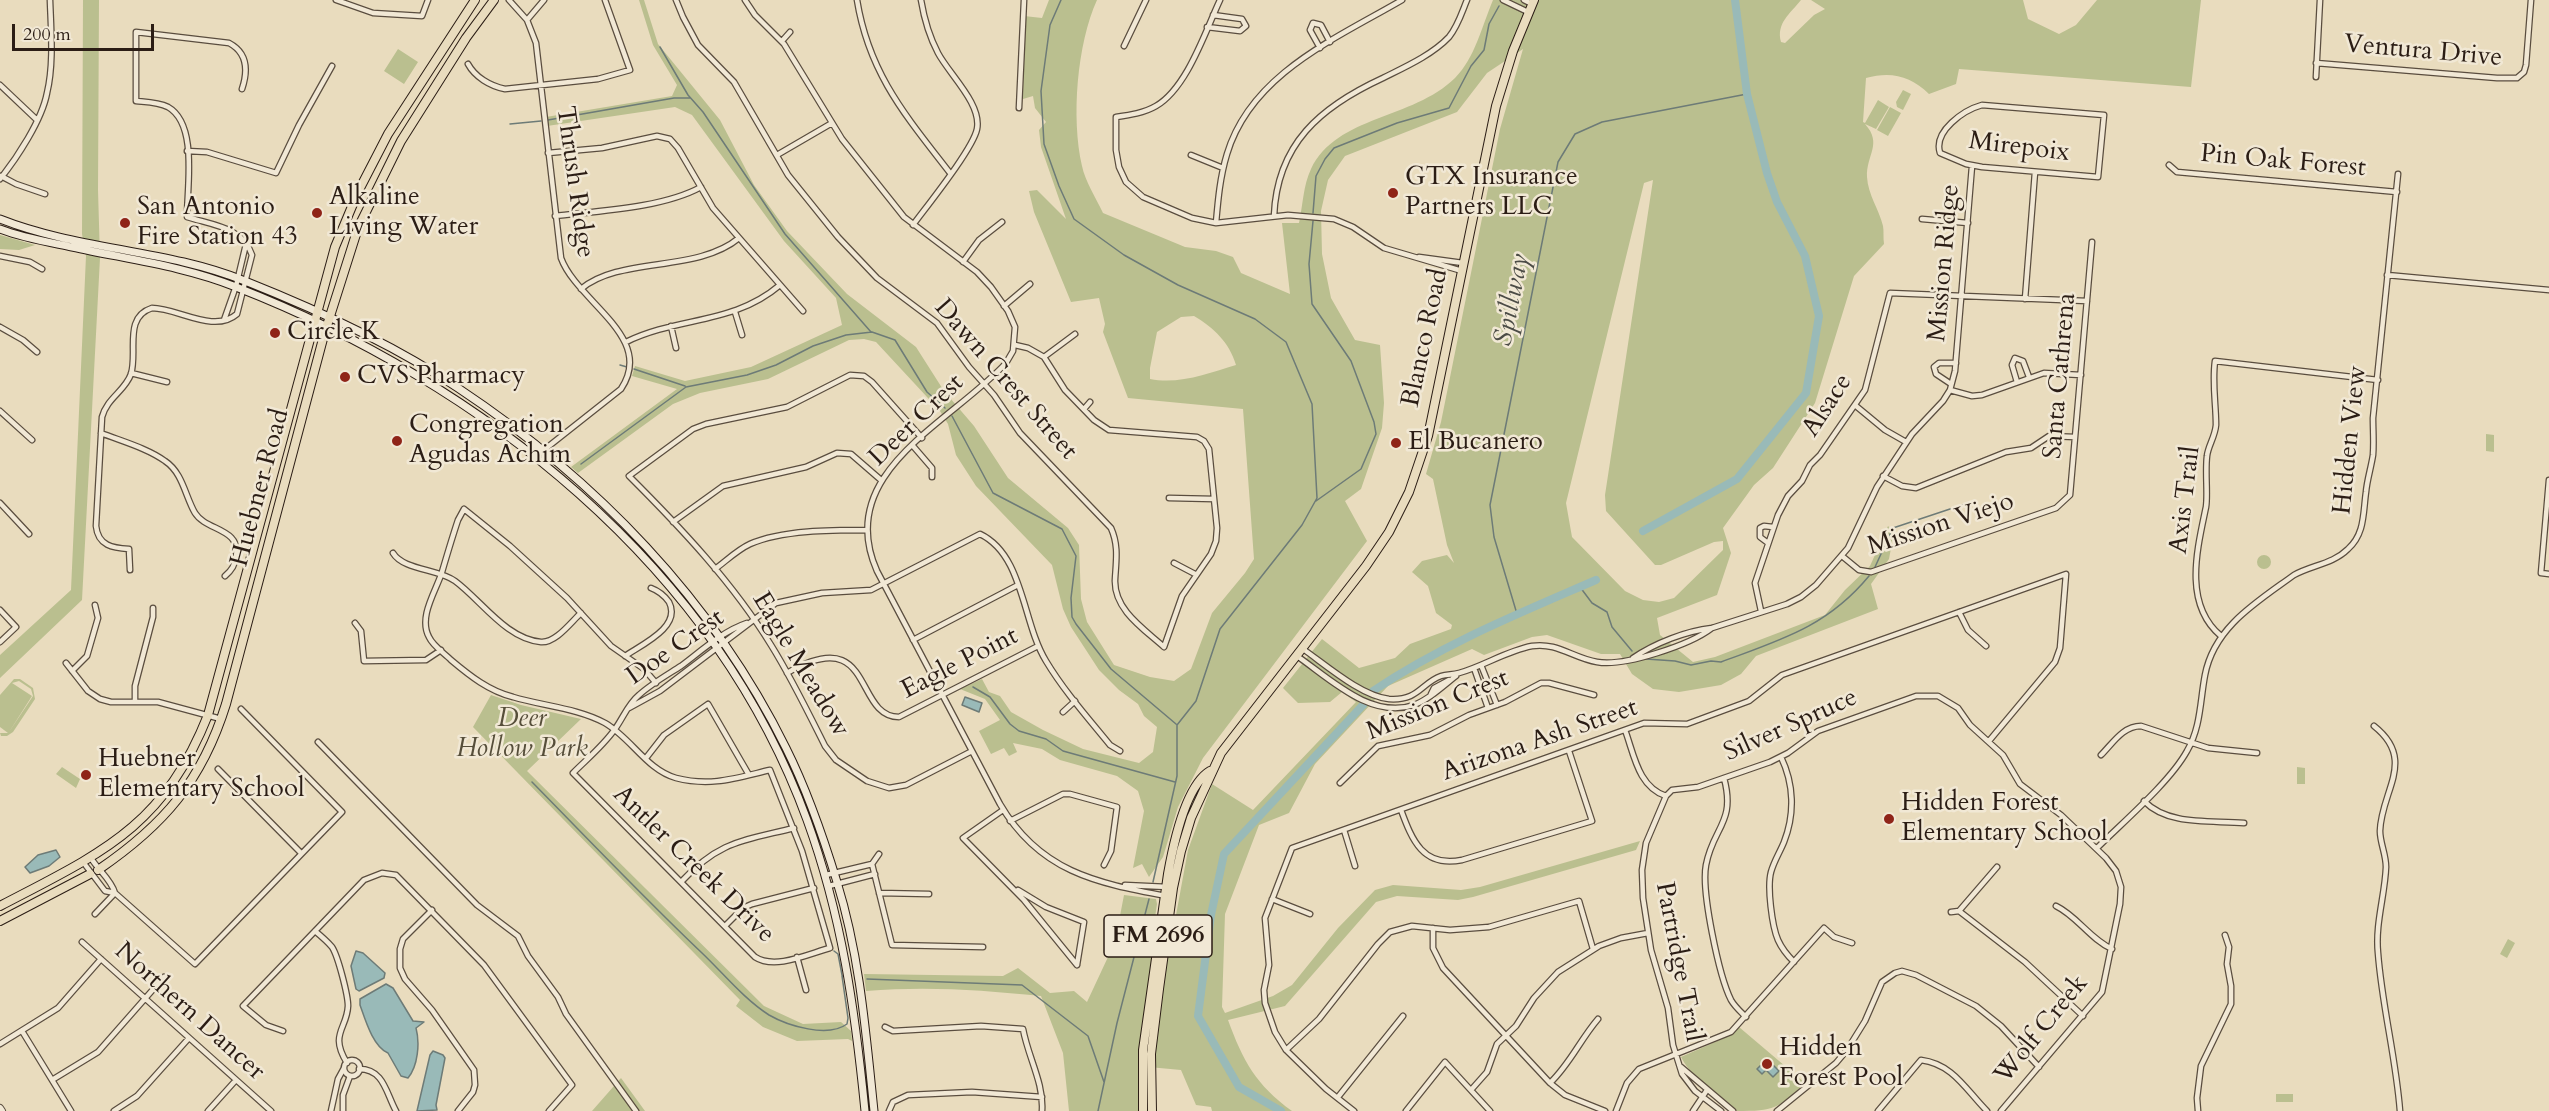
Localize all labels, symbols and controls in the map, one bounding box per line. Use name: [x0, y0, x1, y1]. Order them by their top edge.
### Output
scale bar: [15, 12, 158, 50]
text: 200 m: [23, 22, 71, 47]
street label: Ventura Drive: [2343, 30, 2503, 74]
street label: Thrush Ridge: [548, 104, 600, 260]
street label: Mirepoix: [1967, 126, 2071, 170]
street label: Pin Oak Forest: [2199, 139, 2367, 185]
place label: GTX Insurance Partners LLC: [1405, 162, 1578, 224]
place label: Alkaline Living Water: [329, 182, 478, 243]
street label: Mission Ridge: [1923, 183, 1967, 343]
marker: GTX Insurance Partners LLC: [1386, 186, 1400, 200]
place label: San Antonio Fire Station 43: [137, 192, 298, 254]
marker: Alkaline Living Water: [310, 206, 324, 220]
marker: San Antonio Fire Station 43: [118, 216, 132, 230]
water label: Spillway: [1488, 251, 1538, 349]
street label: Blanco Road: [1396, 266, 1456, 410]
street label: Santa Cathrena: [2038, 292, 2084, 460]
street label: Dawn Crest Street: [927, 293, 1083, 467]
place label: Circle K: [287, 317, 380, 349]
marker: Circle K: [268, 326, 282, 340]
place label: CVS Pharmacy: [357, 361, 525, 393]
street label: Hidden View: [2328, 364, 2374, 516]
street label: Deer Crest: [863, 368, 971, 474]
street label: Alsace: [1796, 369, 1860, 443]
marker: CVS Pharmacy: [338, 370, 352, 384]
street label: Huebner Road: [225, 406, 297, 570]
place label: Congregation Agudas Achim: [409, 410, 571, 472]
place label: El Bucanero: [1408, 427, 1543, 459]
marker: Congregation Agudas Achim: [390, 434, 404, 448]
marker: El Bucanero: [1389, 436, 1403, 450]
street label: Axis Trail: [2164, 444, 2208, 556]
street label: Mission Viejo: [1864, 487, 2018, 563]
street label: Eagle Meadow: [745, 587, 855, 743]
street label: Doe Crest: [621, 603, 731, 693]
street label: Eagle Point: [896, 621, 1024, 707]
street label: Mission Crest: [1362, 663, 1514, 749]
street label: Silver Spruce: [1719, 683, 1863, 769]
street label: Arizona Ash Street: [1438, 693, 1642, 789]
park label: Deer Hollow Park: [456, 704, 588, 766]
place label: Huebner Elementary School: [98, 744, 305, 806]
marker: Huebner Elementary School: [79, 768, 93, 782]
street label: Antler Creek Drive: [606, 780, 780, 950]
place label: Hidden Forest Elementary School: [1901, 788, 2108, 850]
marker: Hidden Forest Elementary School: [1882, 812, 1896, 826]
street label: Partridge Trail: [1647, 880, 1709, 1044]
road number: FM 2696: [1104, 915, 1212, 957]
street label: Northern Dancer: [107, 936, 271, 1088]
street label: Wolf Creek: [1989, 969, 2095, 1091]
place label: Hidden Forest Pool: [1779, 1033, 1903, 1094]
marker: Hidden Forest Pool: [1760, 1057, 1774, 1071]

